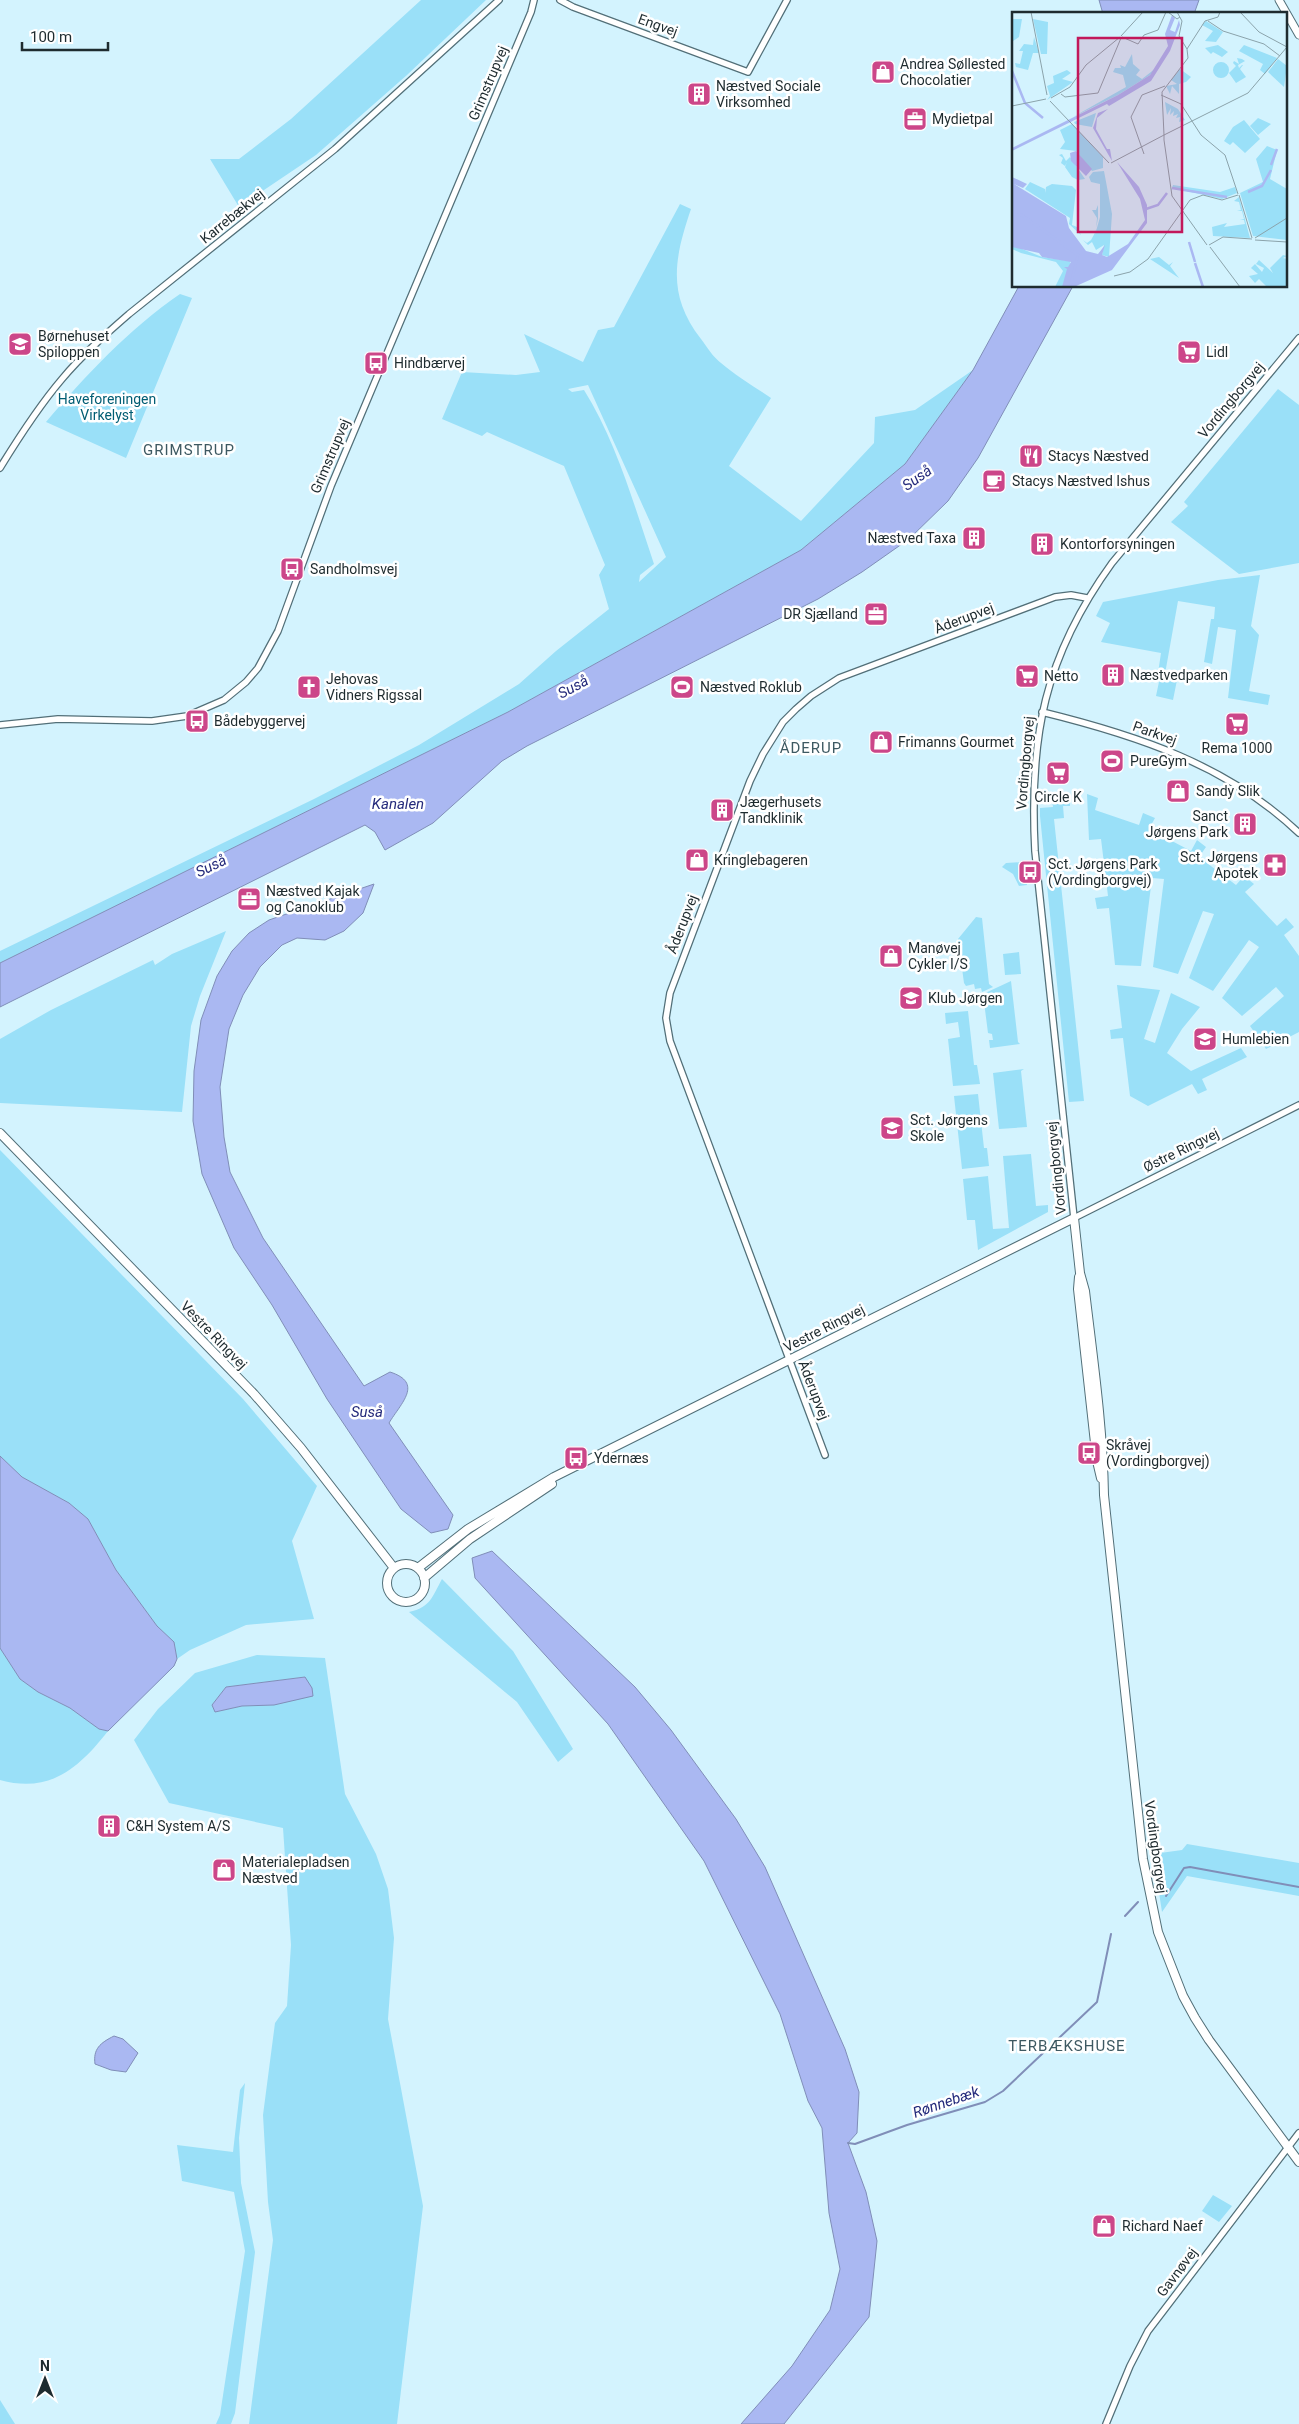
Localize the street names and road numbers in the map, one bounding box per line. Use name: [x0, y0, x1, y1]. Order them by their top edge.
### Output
street label: Engvej: [636, 10, 680, 40]
street label: Grimstrupvej: [465, 43, 511, 123]
street label: Karrebækvej: [197, 185, 267, 247]
street label: Vordingborgvej: [1195, 359, 1267, 441]
street label: Grimstrupvej: [307, 416, 353, 496]
street label: Åderupvej: [932, 598, 996, 637]
street label: Vordingborgvej: [1013, 716, 1037, 810]
street label: Parkvej: [1131, 718, 1179, 748]
street label: Åderupvej: [662, 892, 701, 956]
street label: Vordingborgvej: [1043, 1120, 1069, 1216]
street label: Østre Ringvej: [1141, 1125, 1221, 1175]
street label: Vestre Ringvej: [178, 1298, 250, 1372]
street label: Vestre Ringvej: [781, 1301, 867, 1355]
street label: Åderupvej: [795, 1358, 834, 1422]
street label: Vordingborgvej: [1142, 1799, 1170, 1895]
street label: Gavnøvej: [1153, 2244, 1201, 2300]

